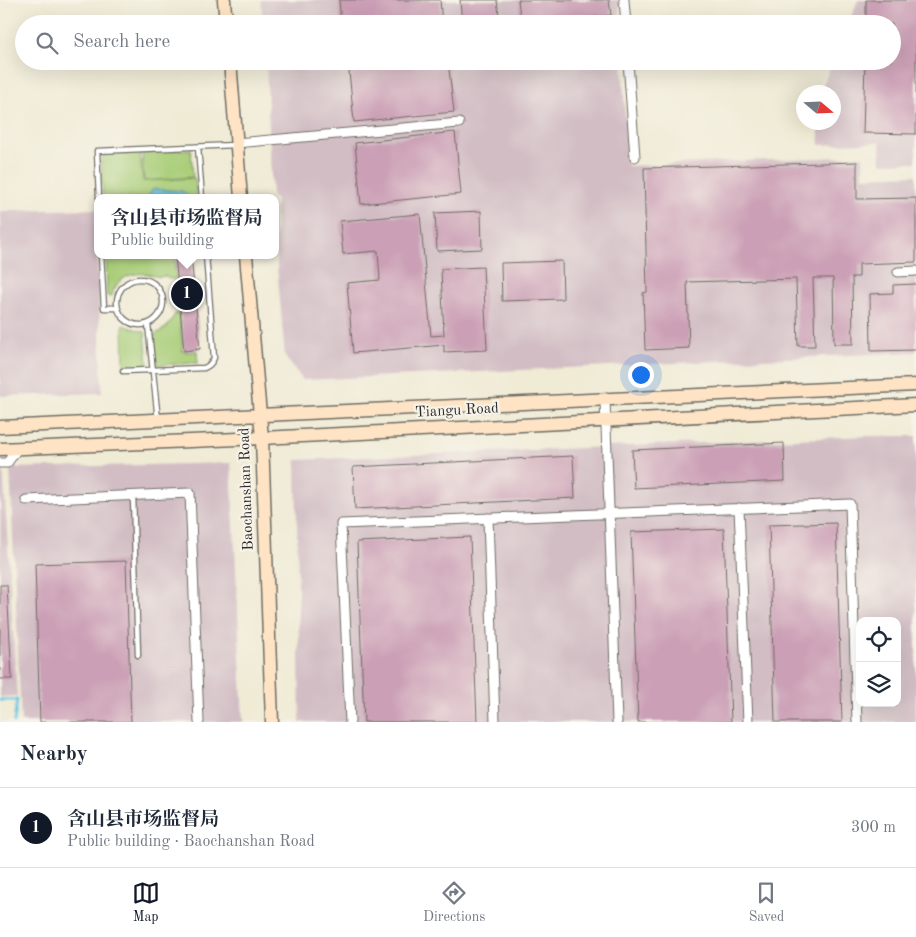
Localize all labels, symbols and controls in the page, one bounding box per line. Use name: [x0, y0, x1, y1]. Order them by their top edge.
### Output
search box: [15, 15, 901, 70]
icon: search: [33, 29, 61, 57]
text: Search here: [73, 33, 170, 52]
north arrow: [796, 85, 841, 130]
popup: [94, 194, 279, 259]
text: 含山县市场监督局: [110, 210, 263, 229]
text: Public building: [110, 233, 214, 249]
pin: 1: [171, 275, 203, 313]
your location: [628, 362, 654, 388]
street label: Tiangu Road: [415, 401, 499, 421]
street label: Baochanshan Road: [237, 427, 257, 551]
map controls: [856, 617, 901, 707]
button: locate: [856, 617, 901, 662]
button: layers: [856, 662, 901, 707]
text: Nearby: [20, 744, 88, 765]
text: 含山县市场监督局: [67, 811, 219, 830]
text: 1: [31, 820, 41, 836]
text: 300 m: [851, 820, 896, 836]
text: Public building · Baochanshan Road: [67, 834, 315, 850]
tab: Map: [132, 879, 160, 926]
tab: Directions: [423, 879, 485, 926]
tab: Saved: [749, 879, 784, 926]

